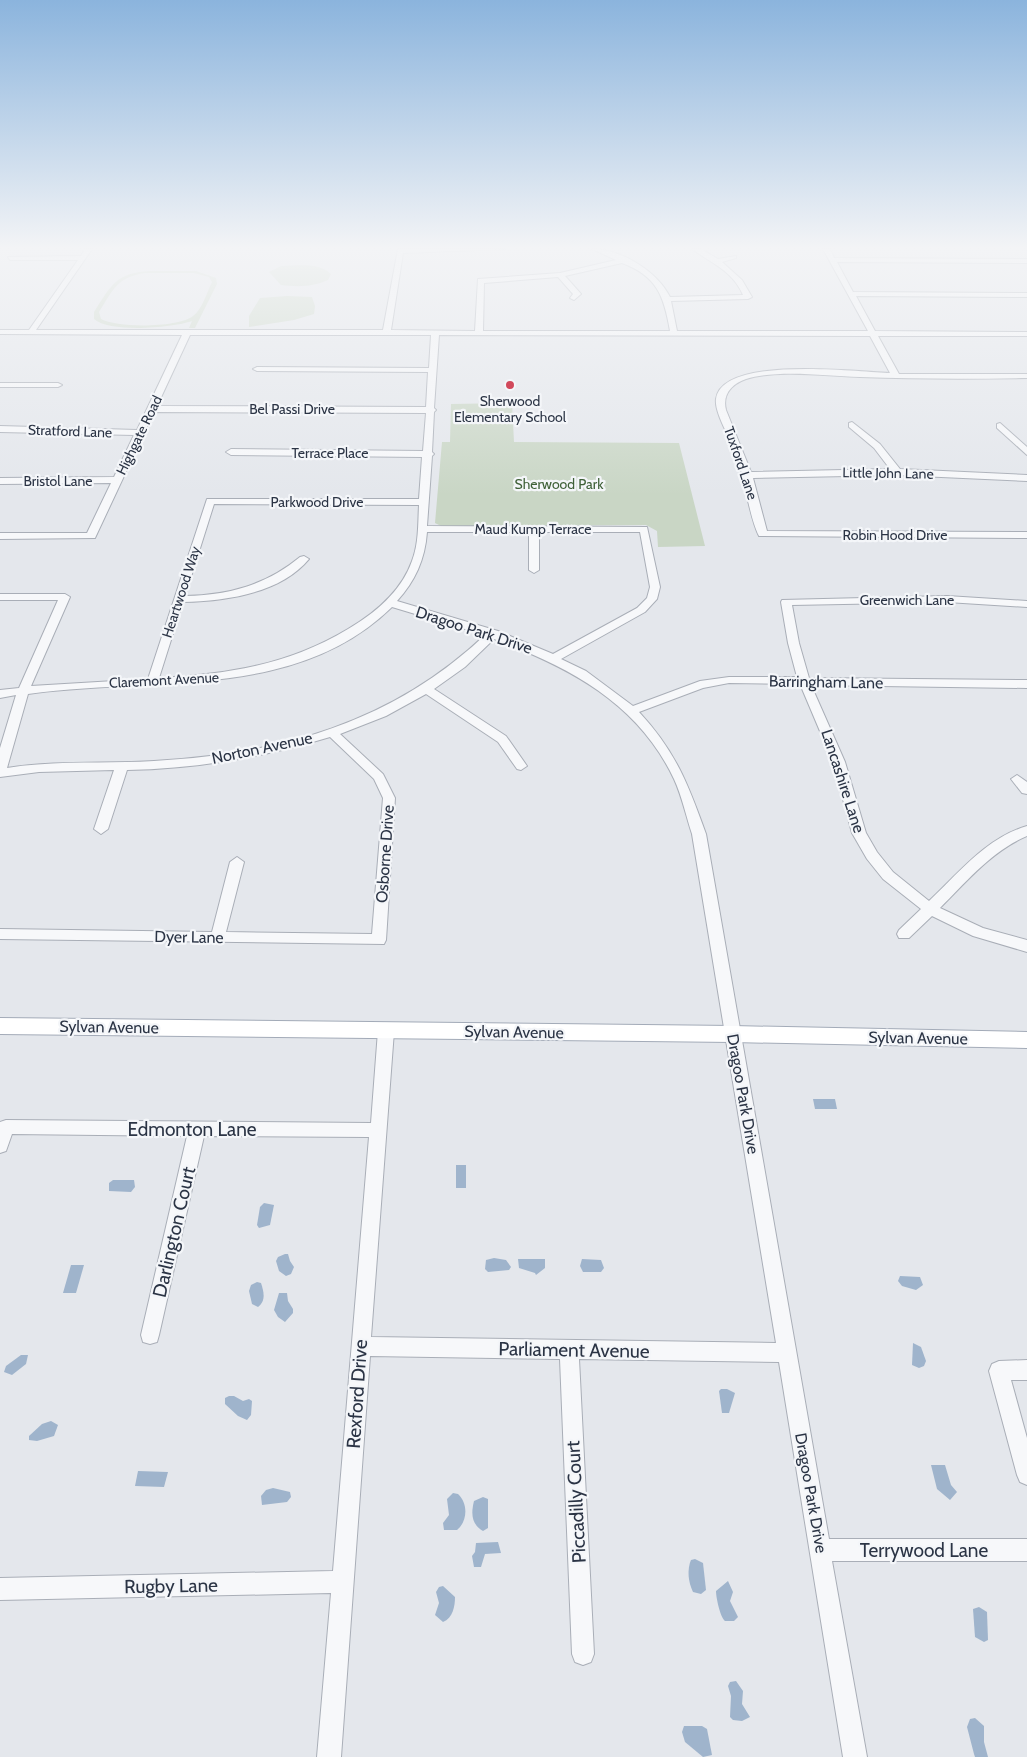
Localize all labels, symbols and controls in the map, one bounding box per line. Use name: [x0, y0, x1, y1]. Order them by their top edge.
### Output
marker: Sherwood Elementary School: [504, 379, 516, 391]
street label: Highgate Road: [112, 392, 166, 478]
place label: Sherwood Elementary School: [454, 392, 567, 426]
street label: Bel Passi Drive: [249, 400, 335, 418]
street label: Stratford Lane: [28, 421, 112, 441]
street label: Tuxford Lane: [720, 424, 762, 502]
street label: Terrace Place: [292, 444, 368, 462]
street label: Little John Lane: [842, 463, 934, 483]
street label: Bristol Lane: [23, 472, 93, 490]
park label: Sherwood Park: [515, 475, 604, 493]
street label: Parkwood Drive: [270, 493, 364, 511]
street label: Maud Kump Terrace: [475, 520, 591, 538]
street label: Robin Hood Drive: [843, 526, 948, 544]
street label: Heartwood Way: [158, 544, 204, 640]
street label: Greenwich Lane: [860, 591, 954, 609]
street label: Dragoo Park Drive: [413, 602, 535, 658]
street label: Claremont Avenue: [109, 668, 219, 692]
street label: Barringham Lane: [769, 672, 883, 692]
street label: Lancashire Lane: [817, 727, 869, 835]
street label: Norton Avenue: [210, 728, 314, 768]
street label: Osborne Drive: [372, 804, 398, 904]
street label: Dyer Lane: [154, 927, 224, 947]
street label: Sylvan Avenue: [59, 1017, 159, 1037]
street label: Sylvan Avenue: [464, 1022, 564, 1042]
street label: Sylvan Avenue: [868, 1028, 968, 1048]
street label: Dragoo Park Drive: [723, 1032, 763, 1156]
street label: Edmonton Lane: [127, 1118, 257, 1141]
street label: Darlington Court: [148, 1164, 200, 1300]
street label: Parliament Avenue: [498, 1337, 650, 1363]
street label: Rexford Drive: [342, 1338, 372, 1449]
street label: Dragoo Park Drive: [791, 1431, 831, 1555]
street label: Piccadilly Court: [561, 1440, 591, 1564]
street label: Terrywood Lane: [860, 1539, 988, 1562]
street label: Rugby Lane: [124, 1574, 218, 1598]

